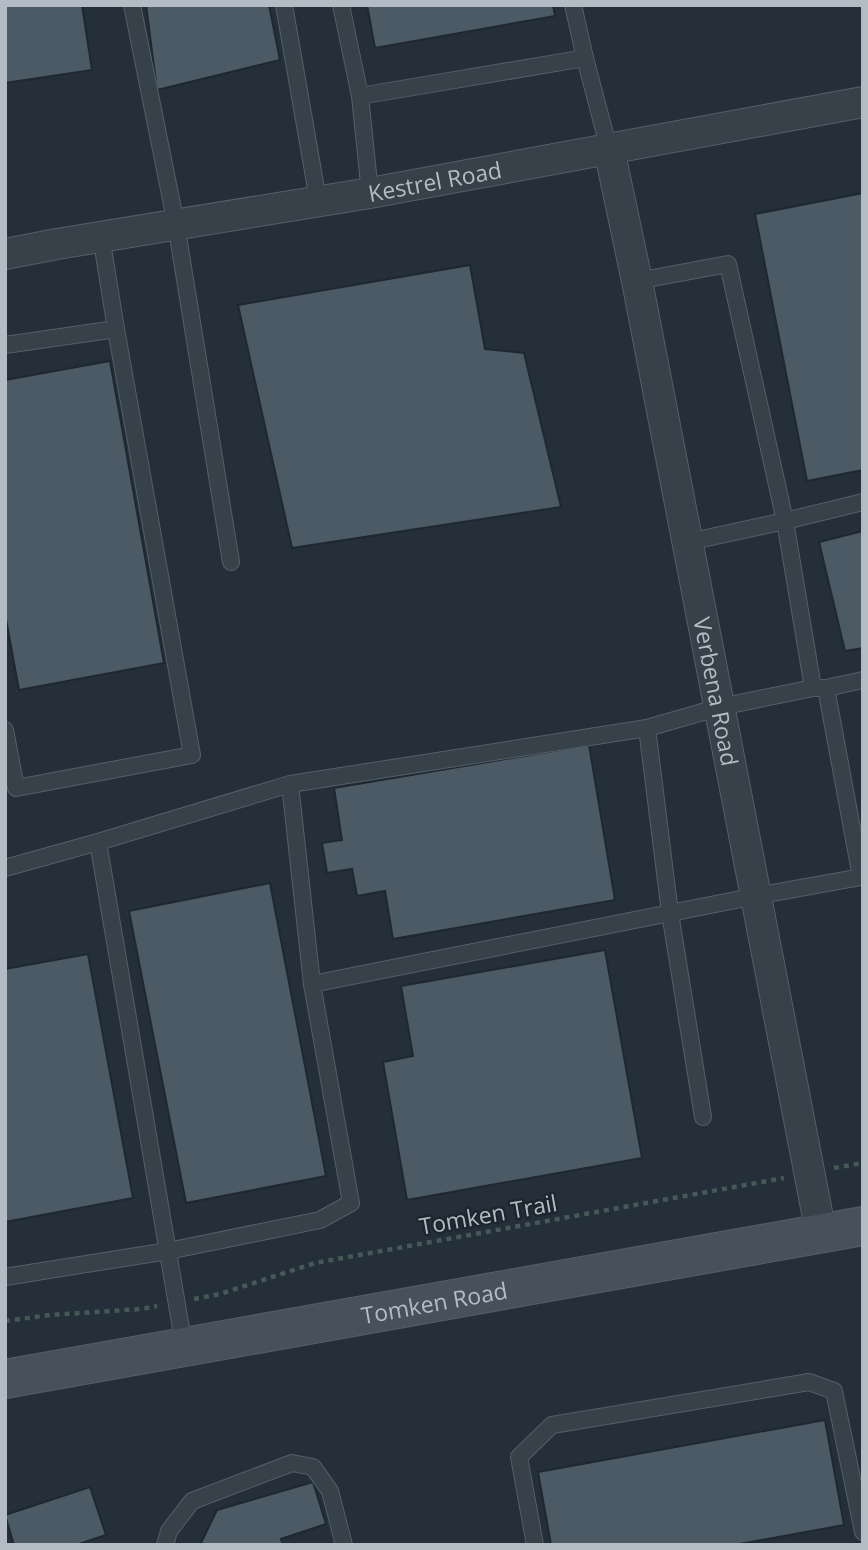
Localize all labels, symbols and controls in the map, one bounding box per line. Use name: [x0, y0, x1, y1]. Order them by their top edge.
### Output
street label: Kestrel Road: [365, 153, 504, 209]
street label: Verbena Road: [686, 614, 746, 769]
street label: Tomken Trail: [417, 1186, 559, 1242]
street label: Tomken Road: [359, 1274, 510, 1331]

